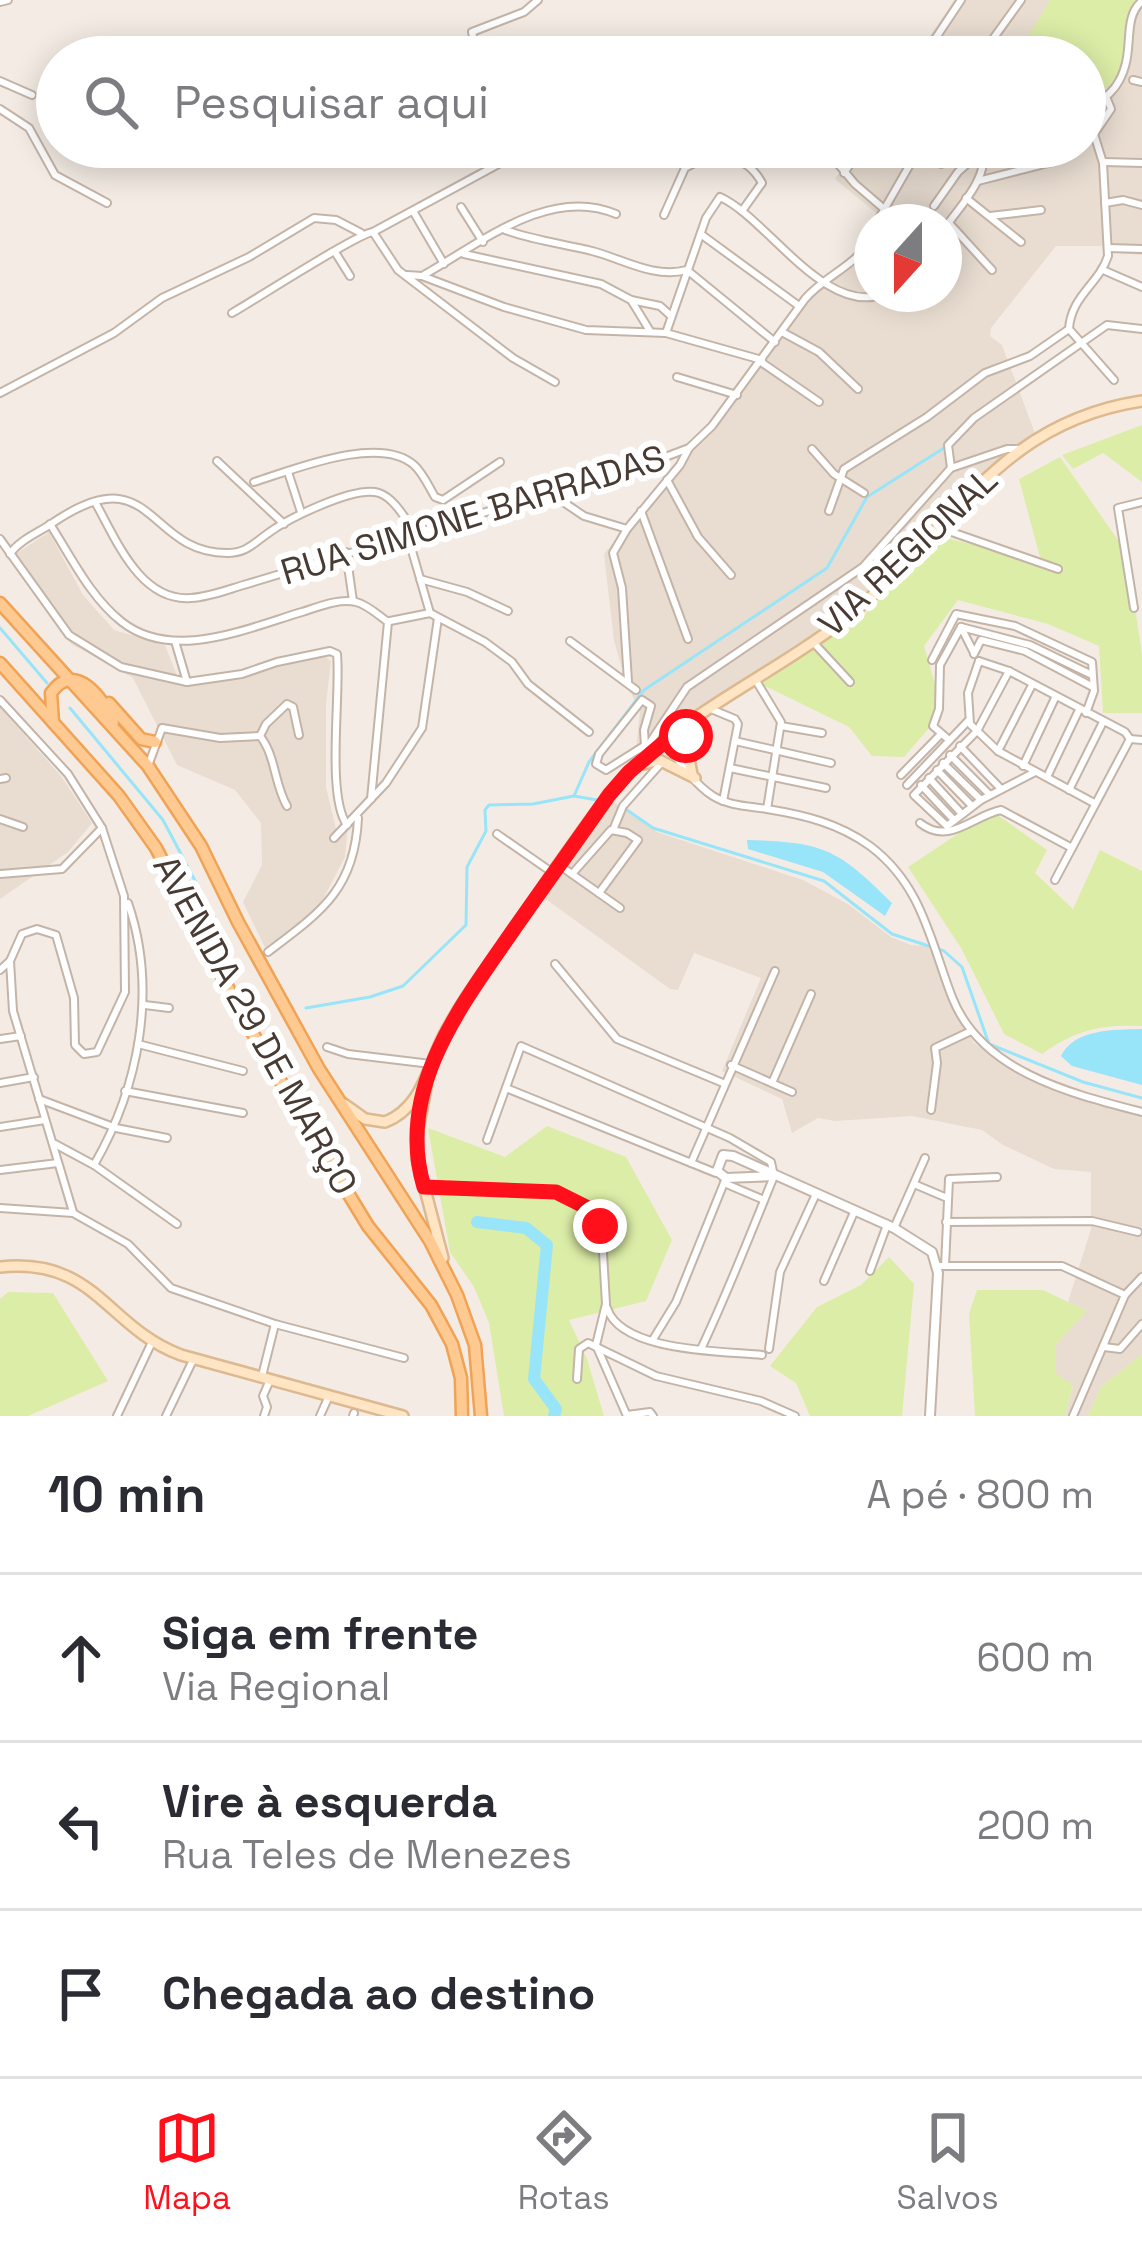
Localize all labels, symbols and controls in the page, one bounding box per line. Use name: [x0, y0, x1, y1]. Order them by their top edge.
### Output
search box: [36, 36, 1106, 168]
icon: search: [78, 69, 144, 135]
text: Pesquisar aqui: [174, 74, 489, 131]
north arrow: [854, 204, 962, 312]
street label: RUA SIMONE BARRADAS: [275, 435, 671, 595]
street label: VIA REGIONAL: [809, 457, 1007, 647]
route start: [659, 709, 713, 763]
street label: AVENIDA 29 DE MARÇO: [143, 847, 367, 1203]
route end: [573, 1199, 627, 1253]
text: 10 min: [48, 1462, 206, 1527]
text: A pé · 800 m: [867, 1470, 1094, 1519]
text: Siga em frente: [162, 1605, 479, 1662]
icon: ahead: [48, 1625, 114, 1691]
text: 600 m: [977, 1633, 1094, 1682]
text: Via Regional: [162, 1662, 390, 1711]
text: Vire à esquerda: [162, 1773, 497, 1830]
icon: left: [48, 1793, 114, 1859]
text: 200 m: [977, 1801, 1094, 1850]
text: Rua Teles de Menezes: [162, 1830, 572, 1879]
icon: arrive: [48, 1961, 114, 2027]
text: Chegada ao destino: [162, 1965, 595, 2022]
tab: Mapa: [143, 2105, 231, 2219]
tab: Rotas: [518, 2105, 610, 2219]
tab: Salvos: [896, 2105, 999, 2219]

